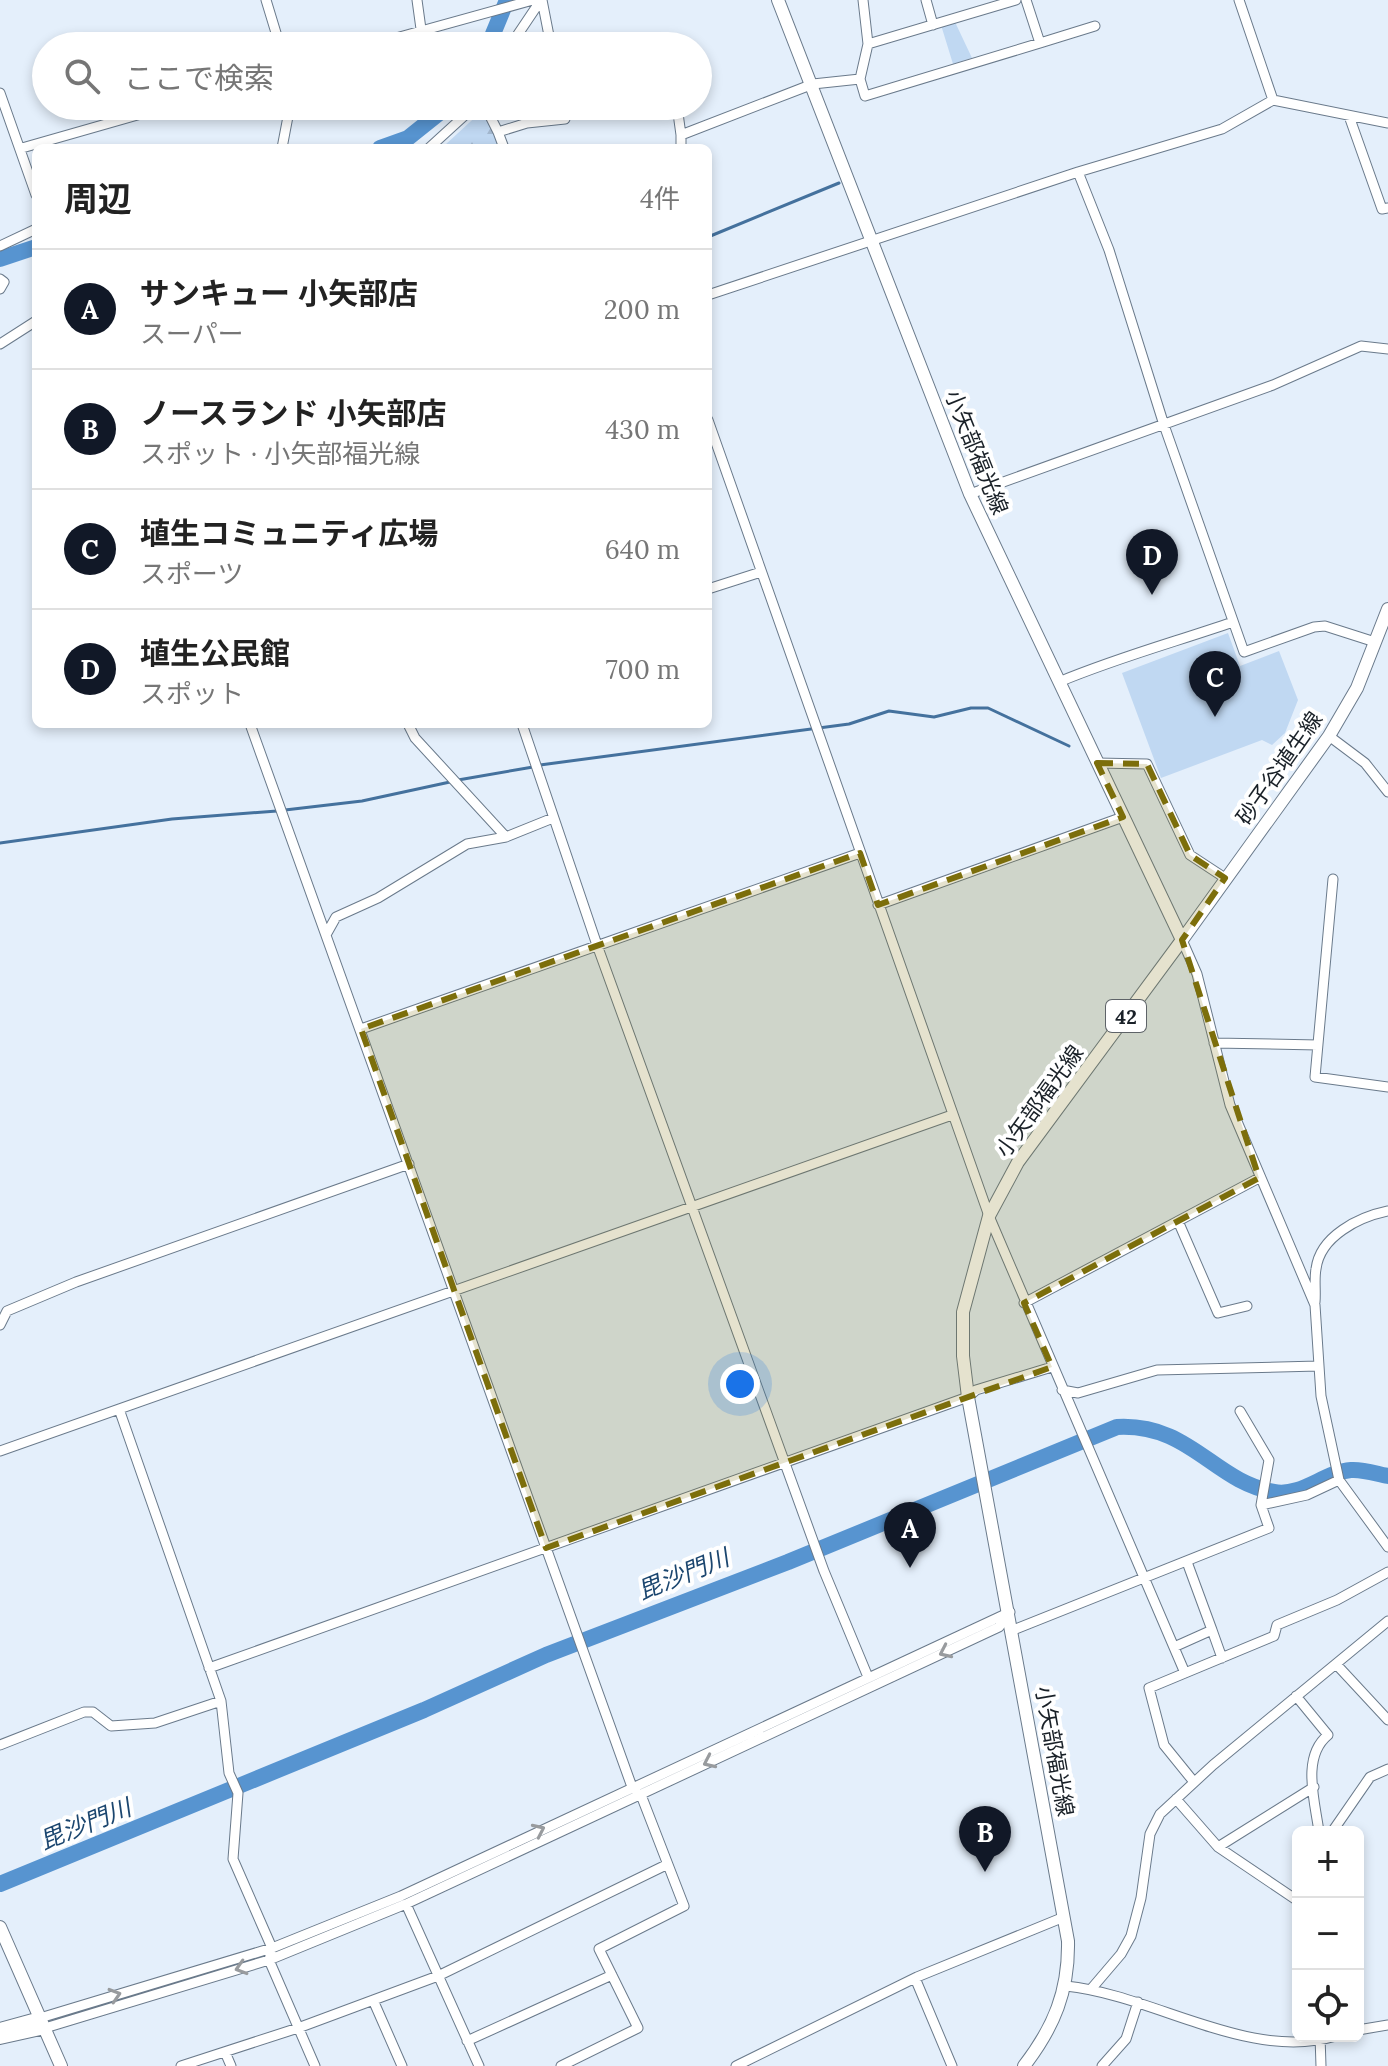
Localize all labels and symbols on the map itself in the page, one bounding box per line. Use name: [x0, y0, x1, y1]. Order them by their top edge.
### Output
street label: 小矢部福光線: [939, 386, 1015, 518]
pin: D: [1126, 529, 1178, 595]
pin: C: [1189, 651, 1241, 717]
street label: 砂子谷埴生線: [1230, 706, 1328, 830]
road number: 42: [1106, 1000, 1146, 1032]
street label: 小矢部福光線: [989, 1039, 1089, 1163]
your location: [720, 1364, 760, 1404]
pin: A: [884, 1502, 936, 1568]
water label: 毘沙門川: [633, 1541, 736, 1606]
one-way arrow: [938, 1642, 953, 1658]
street label: 小矢部福光線: [1030, 1684, 1080, 1818]
one-way arrow: [703, 1752, 718, 1768]
water label: 毘沙門川: [35, 1791, 138, 1856]
pin: B: [959, 1806, 1011, 1872]
one-way arrow: [531, 1824, 546, 1840]
one-way arrow: [235, 1959, 248, 1975]
one-way arrow: [108, 1988, 121, 2004]

